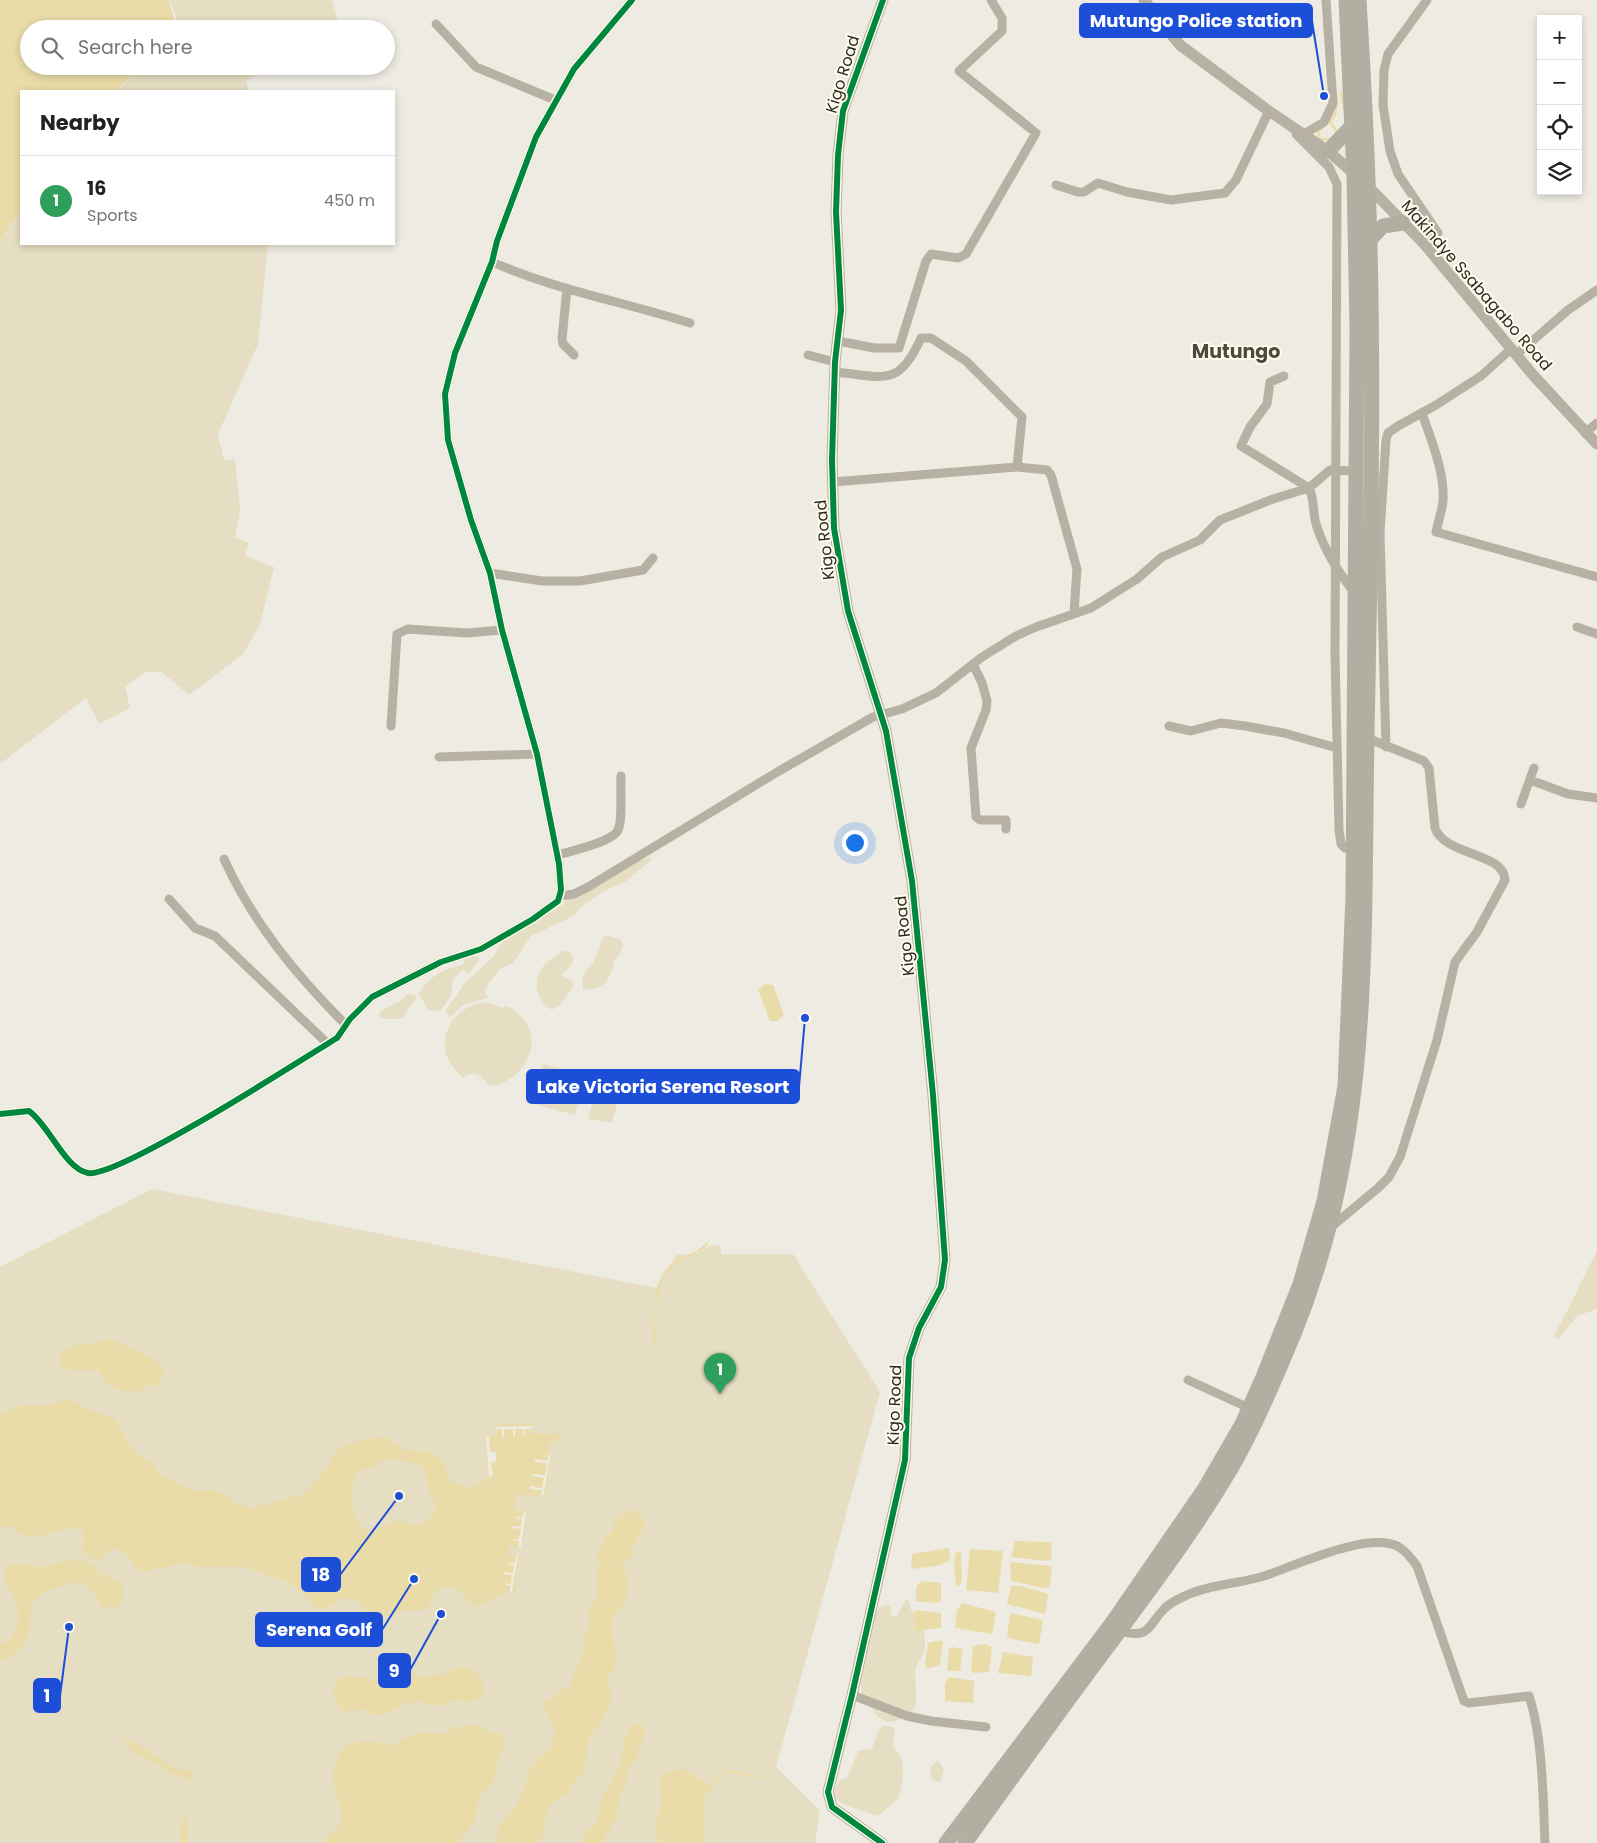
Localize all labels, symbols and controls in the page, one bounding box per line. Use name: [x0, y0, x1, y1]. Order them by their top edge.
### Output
callout: Mutungo Police station: [1080, 4, 1312, 37]
text: Mutungo Police station: [1090, 8, 1302, 33]
map controls: [1537, 15, 1582, 195]
button: +: [1537, 15, 1582, 60]
search box: [20, 20, 395, 75]
street label: Kigo Road: [820, 32, 865, 116]
icon: search: [38, 34, 66, 62]
text: Search here: [78, 34, 192, 61]
button: −: [1537, 60, 1582, 105]
button: locate: [1537, 105, 1582, 150]
text: Nearby: [40, 108, 120, 137]
button: layers: [1537, 150, 1582, 195]
text: 16: [87, 175, 106, 202]
text: 1: [53, 189, 59, 212]
text: 450 m: [324, 189, 375, 212]
street label: Makindye Ssabagabo Road: [1396, 195, 1557, 376]
text: Sports: [87, 204, 138, 227]
district label: Mutungo: [1192, 338, 1280, 365]
street label: Kigo Road: [809, 499, 840, 581]
your location: [842, 830, 868, 856]
street label: Kigo Road: [889, 895, 920, 977]
callout: Lake Victoria Serena Resort: [527, 1070, 799, 1103]
text: Lake Victoria Serena Resort: [537, 1074, 789, 1099]
pin: 1: [704, 1353, 736, 1394]
street label: Kigo Road: [882, 1364, 907, 1446]
callout: 18: [302, 1558, 340, 1591]
text: 18: [312, 1562, 330, 1587]
callout: Serena Golf: [256, 1613, 382, 1646]
text: Serena Golf: [266, 1617, 373, 1642]
callout: 9: [379, 1654, 410, 1687]
text: 9: [388, 1658, 400, 1683]
callout: 1: [34, 1679, 60, 1712]
text: 1: [44, 1683, 50, 1708]

